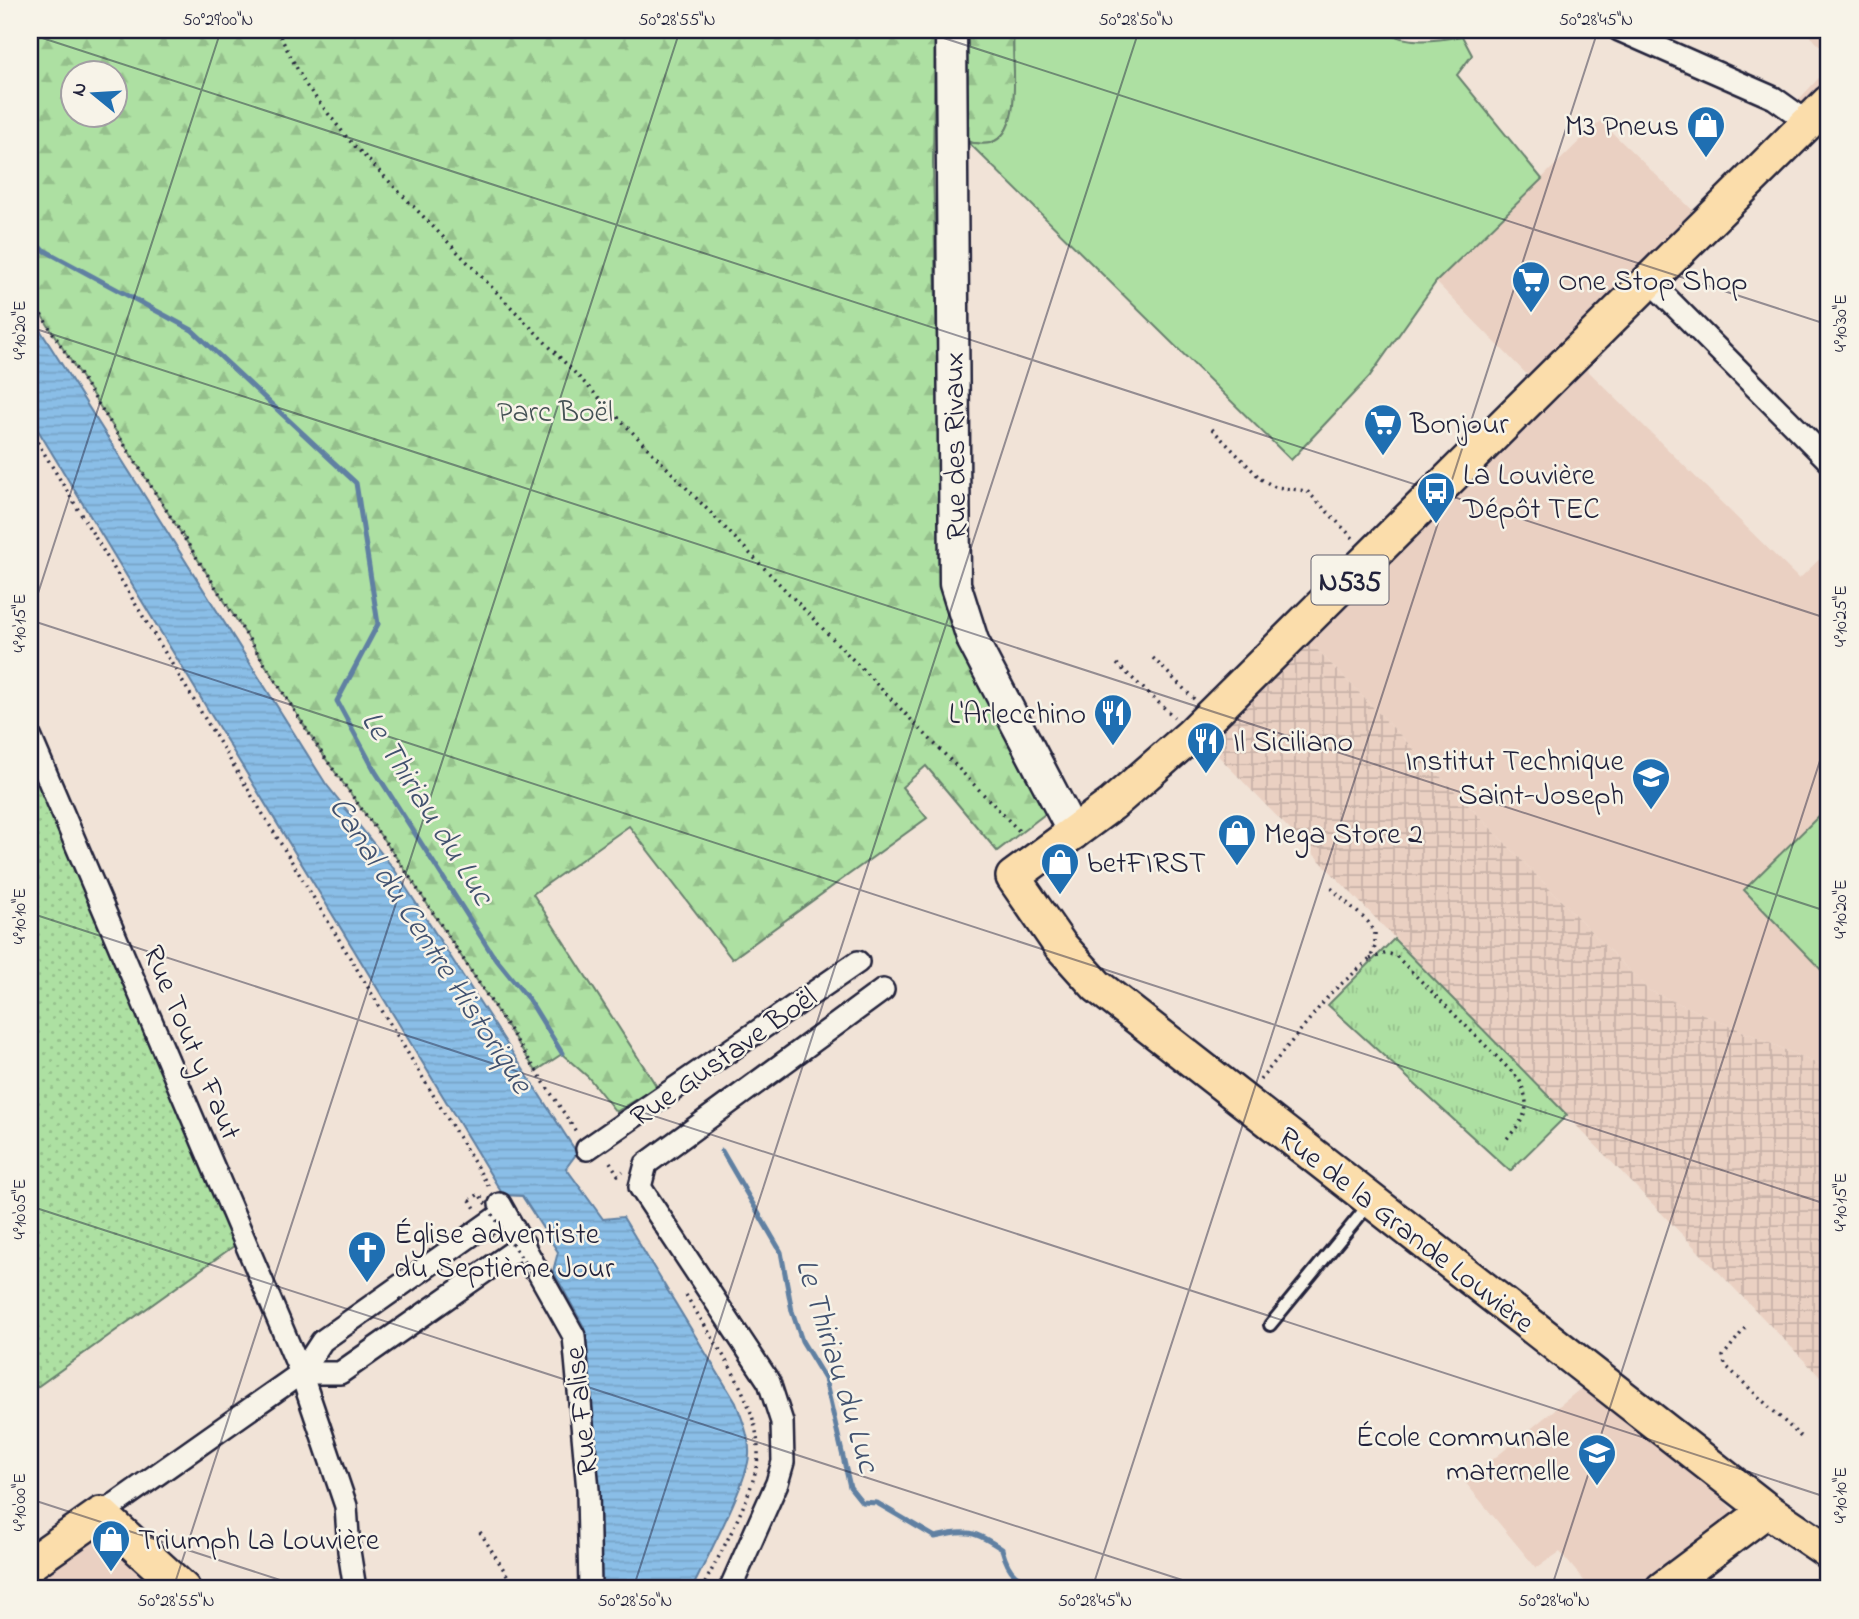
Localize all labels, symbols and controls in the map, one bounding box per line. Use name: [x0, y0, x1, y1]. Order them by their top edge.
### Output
text: 50°29'00"N: [182, 8, 254, 34]
text: 50°28'55"N: [638, 8, 716, 34]
text: 50°28'50"N: [1099, 8, 1173, 34]
text: 50°28'45"N: [1559, 8, 1633, 34]
north arrow: [60, 60, 130, 130]
text: N: [65, 79, 95, 100]
shop icon: M3 Pneus: [1685, 104, 1727, 159]
place label: M3 Pneus: [1565, 106, 1679, 150]
supermarket icon: One Stop Shop: [1510, 259, 1552, 314]
place label: One Stop Shop: [1558, 261, 1748, 305]
text: 4°10'30"E: [1829, 294, 1855, 352]
text: 4°10'20"E: [8, 300, 34, 360]
street label: Rue des Rivaux: [933, 352, 981, 540]
park label: Parc Boël: [497, 392, 613, 436]
supermarket icon: Bonjour: [1362, 402, 1404, 457]
place label: Bonjour: [1409, 404, 1509, 448]
place label: La Louvière Dépôt TEC: [1462, 455, 1600, 533]
bus stop icon: La Louvière Dépôt TEC: [1415, 470, 1457, 525]
road number: N535: [1312, 556, 1388, 604]
text: 4°10'25"E: [1829, 585, 1855, 647]
text: 4°10'15"E: [8, 594, 34, 652]
restaurant icon: L'Arlecchino: [1092, 692, 1134, 747]
place label: L'Arlecchino: [949, 694, 1086, 738]
water label: Le Thiriau du Luc: [348, 703, 505, 917]
restaurant icon: Il Siciliano: [1185, 720, 1227, 775]
place label: Il Siciliano: [1233, 722, 1353, 766]
place label: Institut Technique Saint-Joseph: [1405, 741, 1625, 819]
school or university icon: Institut Technique Saint-Joseph: [1630, 756, 1672, 811]
water label: Canal du Centre Historique: [315, 788, 544, 1105]
shop icon: Mega Store 2: [1216, 812, 1258, 867]
place label: Mega Store 2: [1264, 814, 1423, 858]
shop icon: betFIRST: [1039, 841, 1081, 896]
place label: betFIRST: [1087, 843, 1206, 887]
text: 4°10'20"E: [1829, 879, 1855, 939]
text: 4°10'10"E: [8, 888, 34, 944]
street label: Rue Tout y Faut: [129, 939, 251, 1147]
street label: Rue Gustave Boël: [622, 977, 827, 1139]
street label: Rue de la Grande Louvière: [1268, 1117, 1543, 1346]
text: 4°10'15"E: [1829, 1173, 1855, 1231]
text: 4°10'05"E: [8, 1179, 34, 1239]
place label: Église adventiste du Septième Jour: [394, 1214, 615, 1292]
church icon: Église adventiste du Septième Jour: [346, 1229, 388, 1284]
water label: Le Thiriau du Luc: [781, 1253, 891, 1480]
street label: Rue Falise: [554, 1343, 612, 1477]
place label: École communale maternelle: [1356, 1417, 1571, 1495]
school or university icon: École communale maternelle: [1576, 1432, 1618, 1487]
text: 4°10'10"E: [1829, 1467, 1855, 1523]
text: 4°10'00"E: [8, 1473, 34, 1531]
shop icon: Triumph La Louvière: [90, 1518, 132, 1573]
place label: Triumph La Louvière: [138, 1520, 380, 1564]
text: 50°28'55"N: [137, 1589, 215, 1615]
text: 50°28'50"N: [598, 1589, 672, 1615]
text: 50°28'45"N: [1058, 1589, 1132, 1615]
text: 50°28'40"N: [1518, 1589, 1590, 1615]

